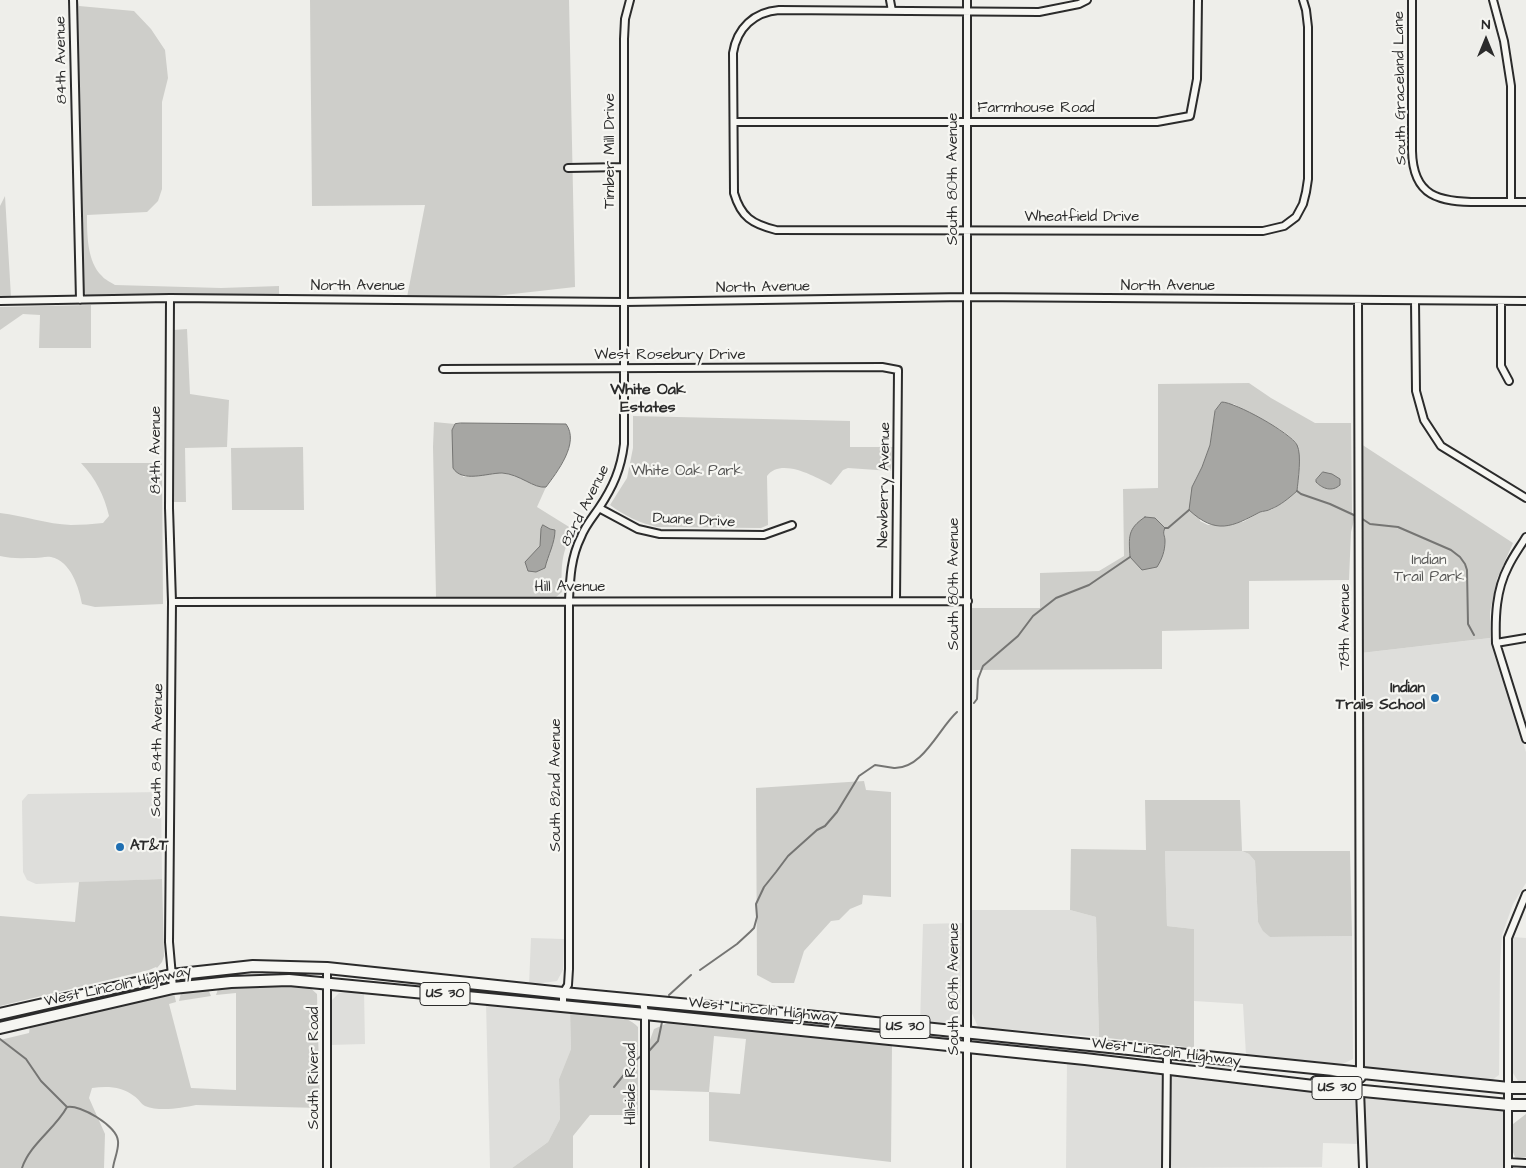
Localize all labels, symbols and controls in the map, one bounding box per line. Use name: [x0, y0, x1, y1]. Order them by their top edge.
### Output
street label: South Graceland Lane: [1391, 11, 1411, 165]
north arrow: [1461, 15, 1511, 65]
text: N: [1482, 15, 1490, 35]
street label: 84th Avenue: [52, 16, 72, 104]
street label: Timber Mill Drive: [602, 93, 620, 209]
street label: Farmhouse Road: [977, 100, 1095, 118]
street label: South 80th Avenue: [945, 113, 963, 245]
street label: Wheatfield Drive: [1025, 209, 1139, 227]
street label: North Avenue: [311, 278, 405, 296]
street label: North Avenue: [716, 278, 810, 298]
street label: North Avenue: [1121, 278, 1215, 296]
street label: West Rosebury Drive: [594, 347, 746, 365]
district label: White Oak Estates: [610, 381, 686, 419]
street label: 84th Avenue: [148, 406, 166, 494]
street label: Newberry Avenue: [875, 422, 895, 548]
street label: 82rd Avenue: [558, 462, 614, 550]
park label: White Oak Park: [631, 463, 743, 481]
street label: Duane Drive: [652, 510, 736, 532]
street label: South 80th Avenue: [946, 518, 964, 650]
park label: Indian Trail Park: [1394, 552, 1464, 587]
street label: Hill Avenue: [535, 579, 605, 597]
street label: 78th Avenue: [1337, 583, 1355, 671]
place label: Indian Trails School: [1336, 680, 1425, 715]
street label: South 84th Avenue: [148, 683, 168, 817]
marker: Indian Trails School: [1429, 692, 1441, 704]
street label: South 82nd Avenue: [548, 718, 566, 852]
place label: AT&T: [130, 838, 168, 856]
marker: AT&T: [114, 841, 126, 853]
street label: South 80th Avenue: [946, 923, 964, 1055]
street label: West Lincoln Highway: [43, 963, 193, 1011]
road number: US 30: [420, 982, 470, 1006]
street label: West Lincoln Highway: [687, 994, 839, 1028]
street label: South River Road: [306, 1007, 324, 1129]
road number: US 30: [880, 1016, 930, 1038]
street label: West Lincoln Highway: [1090, 1035, 1242, 1071]
street label: Hillside Road: [623, 1043, 641, 1125]
road number: US 30: [1312, 1076, 1362, 1100]

